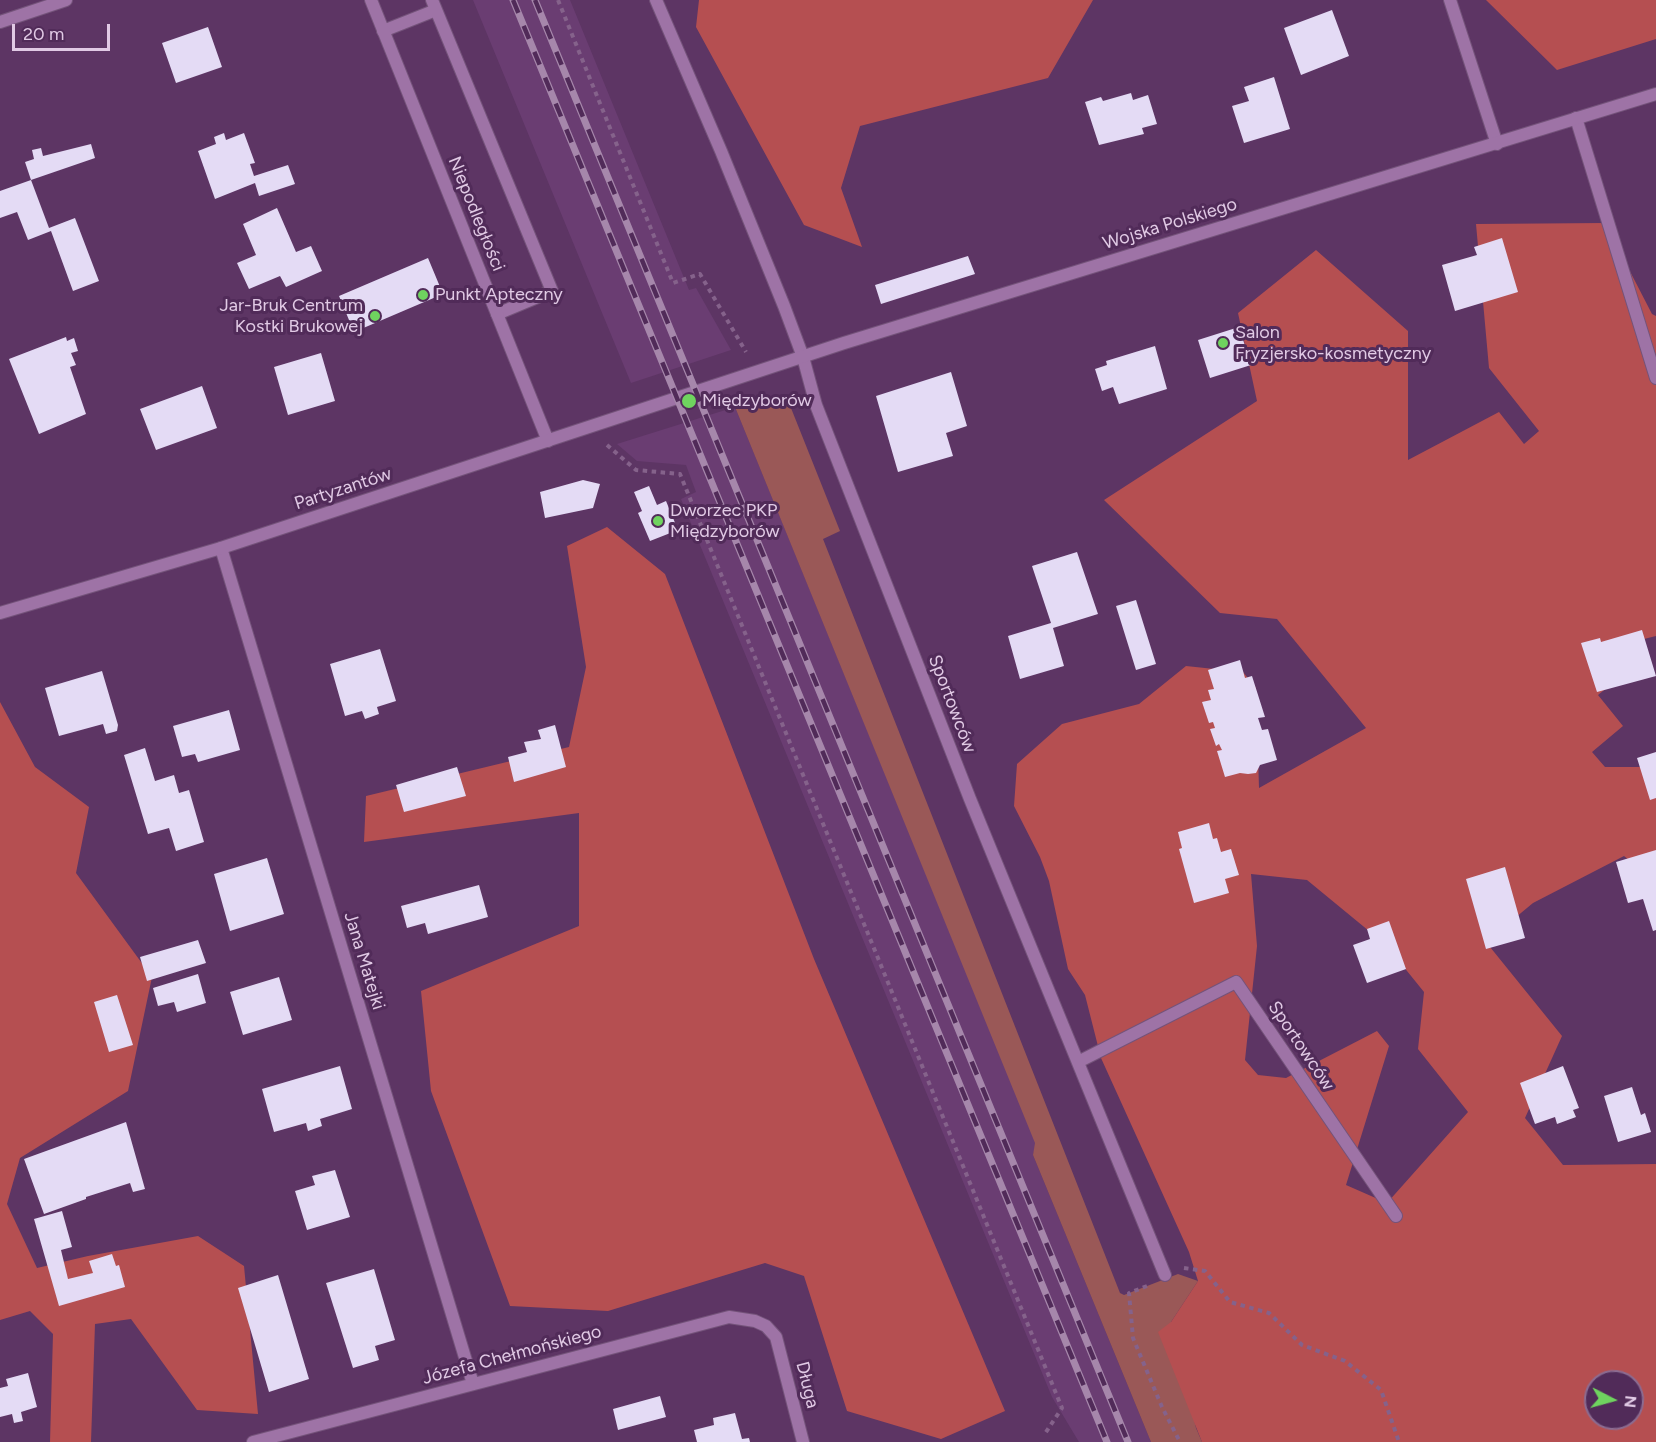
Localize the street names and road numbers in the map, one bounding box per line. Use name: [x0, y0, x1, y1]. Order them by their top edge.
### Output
street label: Niepodległości: [443, 153, 509, 275]
street label: Wojska Polskiego: [1100, 193, 1240, 255]
street label: Partyzantów: [292, 463, 394, 515]
street label: Sportowców: [923, 652, 981, 756]
street label: Jana Matejki: [339, 910, 389, 1012]
street label: Sportowców: [1263, 997, 1339, 1095]
street label: Józefa Chełmońskiego: [420, 1321, 604, 1389]
street label: Długa: [791, 1359, 823, 1411]

